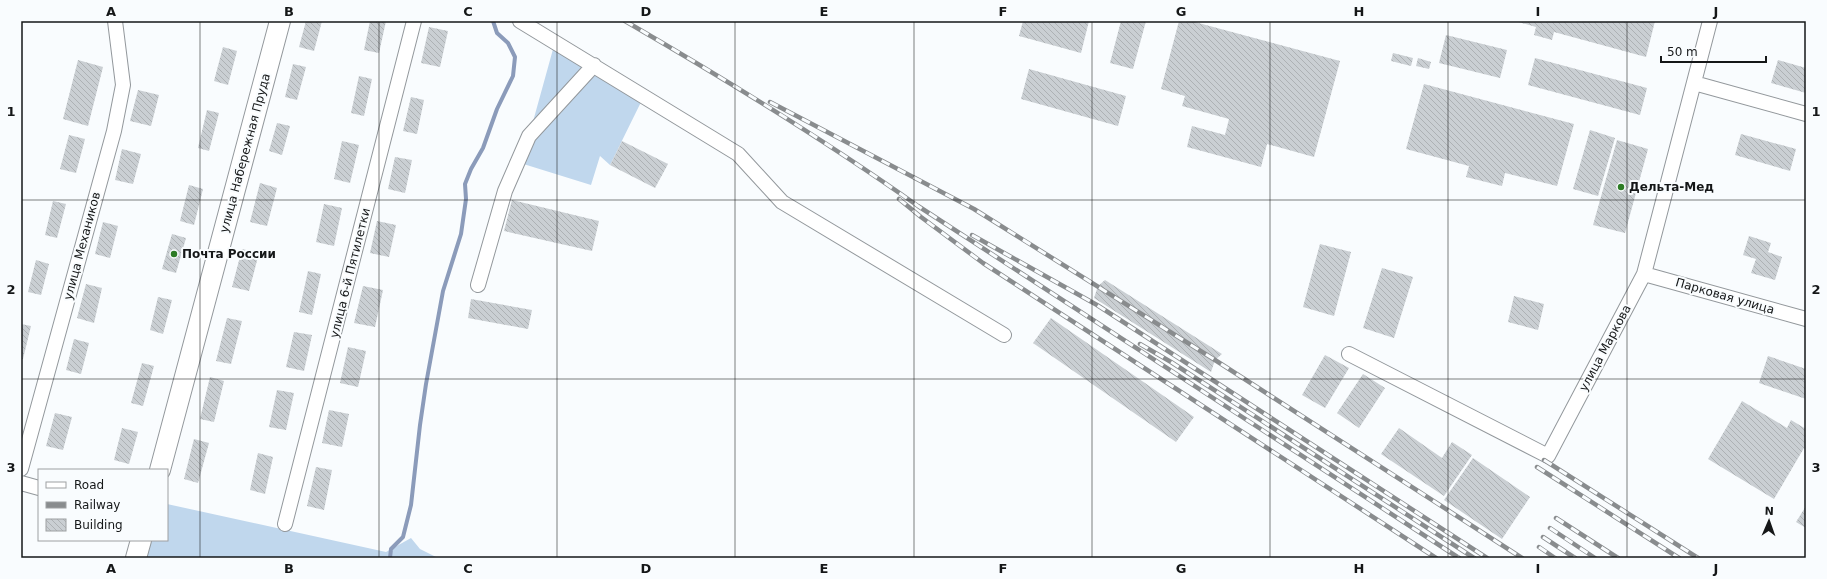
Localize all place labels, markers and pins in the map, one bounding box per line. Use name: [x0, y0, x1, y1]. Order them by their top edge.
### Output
place label: Дельта-Мед: [1629, 180, 1714, 194]
marker: Дельта-Мед: [1616, 182, 1626, 192]
place label: Почта России: [182, 247, 276, 261]
marker: Почта России: [169, 249, 179, 259]

